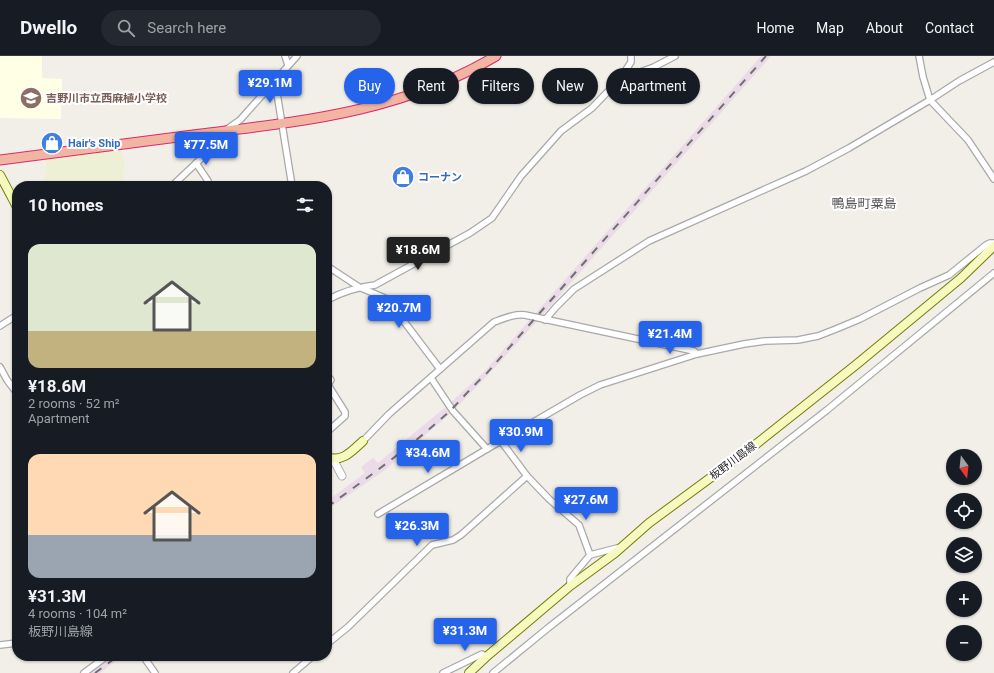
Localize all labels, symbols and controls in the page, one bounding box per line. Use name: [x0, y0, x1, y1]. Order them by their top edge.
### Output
search box: [101, 10, 381, 46]
text: Dwello: [20, 16, 77, 39]
icon: search: [115, 17, 137, 39]
text: Search here: [147, 19, 226, 37]
text: Home: [756, 20, 794, 36]
text: Map: [816, 20, 844, 36]
text: About: [866, 20, 903, 36]
text: Contact: [925, 20, 974, 36]
chip: Buy: [344, 68, 395, 104]
chip: Rent: [403, 68, 459, 104]
chip: Filters: [467, 68, 534, 104]
chip: New: [542, 68, 598, 104]
chip: Apartment: [606, 68, 700, 104]
pin: ¥29.1M: [237, 70, 303, 104]
text: ¥29.1M: [248, 75, 292, 90]
school or university icon: 吉野川市立西麻植小学校: [18, 85, 44, 111]
place label: 吉野川市立西麻植小学校: [46, 92, 167, 105]
shop icon: Hair's Ship: [39, 130, 65, 156]
pin: ¥77.5M: [173, 132, 239, 166]
place label: Hair's Ship: [68, 137, 120, 150]
text: ¥77.5M: [184, 137, 228, 152]
shop icon: コーナン: [390, 164, 416, 190]
place label: コーナン: [418, 171, 462, 184]
icon: filters: [294, 194, 316, 216]
text: 10 homes: [28, 195, 104, 215]
district label: 鴨島町粟島: [831, 196, 897, 211]
pin: ¥18.6M: [385, 237, 451, 271]
text: ¥18.6M: [396, 242, 440, 257]
icon: home: [136, 270, 208, 342]
pin: ¥20.7M: [366, 295, 432, 329]
text: ¥20.7M: [377, 300, 421, 315]
pin: ¥21.4M: [637, 321, 703, 355]
text: ¥21.4M: [648, 326, 692, 341]
text: ¥18.6M: [28, 376, 86, 396]
text: 2 rooms · 52 m²: [28, 396, 120, 411]
text: Apartment: [28, 411, 90, 426]
pin: ¥30.9M: [488, 419, 554, 453]
text: ¥30.9M: [499, 424, 543, 439]
street label: 板野川島線: [707, 439, 759, 483]
pin: ¥34.6M: [395, 440, 461, 474]
text: ¥34.6M: [406, 445, 450, 460]
north arrow: [946, 449, 982, 485]
map controls: [946, 449, 982, 661]
icon: home: [136, 480, 208, 552]
pin: ¥27.6M: [553, 487, 619, 521]
text: ¥27.6M: [564, 492, 608, 507]
button: locate: [946, 493, 982, 529]
pin: ¥26.3M: [384, 513, 450, 547]
text: ¥26.3M: [395, 518, 439, 533]
button: layers: [946, 537, 982, 573]
button: +: [946, 581, 982, 617]
text: ¥31.3M: [28, 586, 86, 606]
text: 4 rooms · 104 m²: [28, 606, 127, 621]
pin: ¥31.3M: [432, 618, 498, 652]
text: ¥31.3M: [443, 623, 487, 638]
text: 板野川島線: [28, 624, 93, 639]
button: −: [946, 625, 982, 661]

